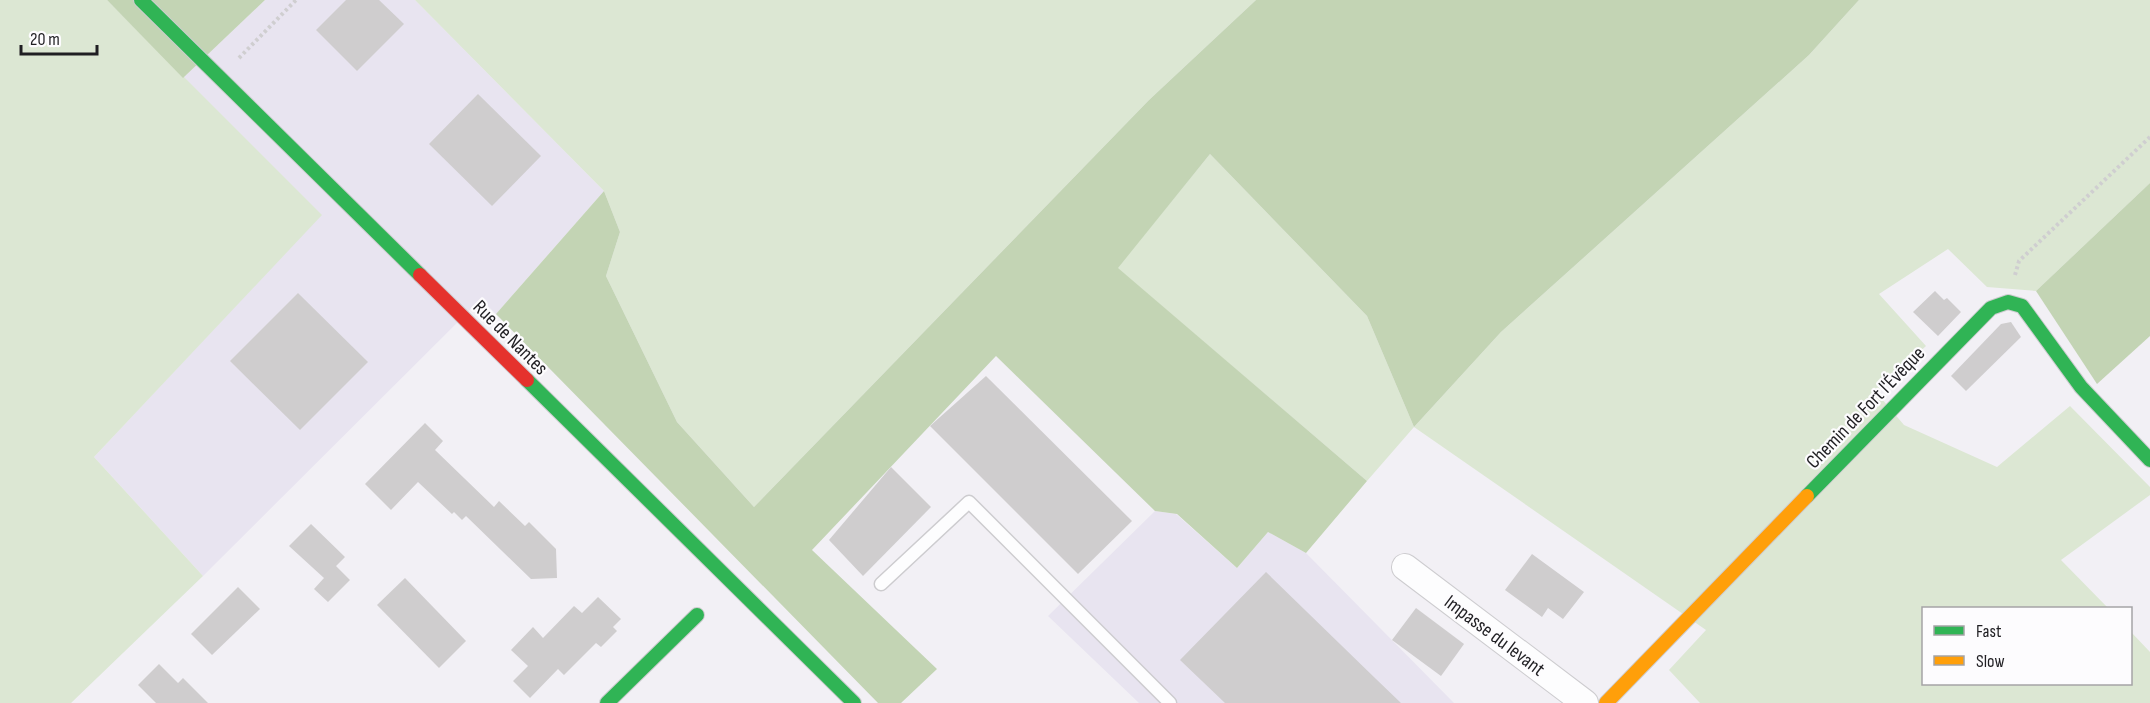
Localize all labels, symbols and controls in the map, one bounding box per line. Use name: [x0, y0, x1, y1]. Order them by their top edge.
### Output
scale bar: [21, 18, 98, 56]
text: 20 m: [30, 29, 60, 50]
street label: Rue de Nantes: [468, 295, 553, 380]
street label: Chemin de Fort l'Évêque: [1801, 342, 1930, 474]
street label: Impasse du levant: [1439, 590, 1549, 681]
legend: [1922, 607, 2132, 685]
text: Fast: [1976, 621, 2002, 642]
text: Slow: [1976, 651, 2005, 672]

